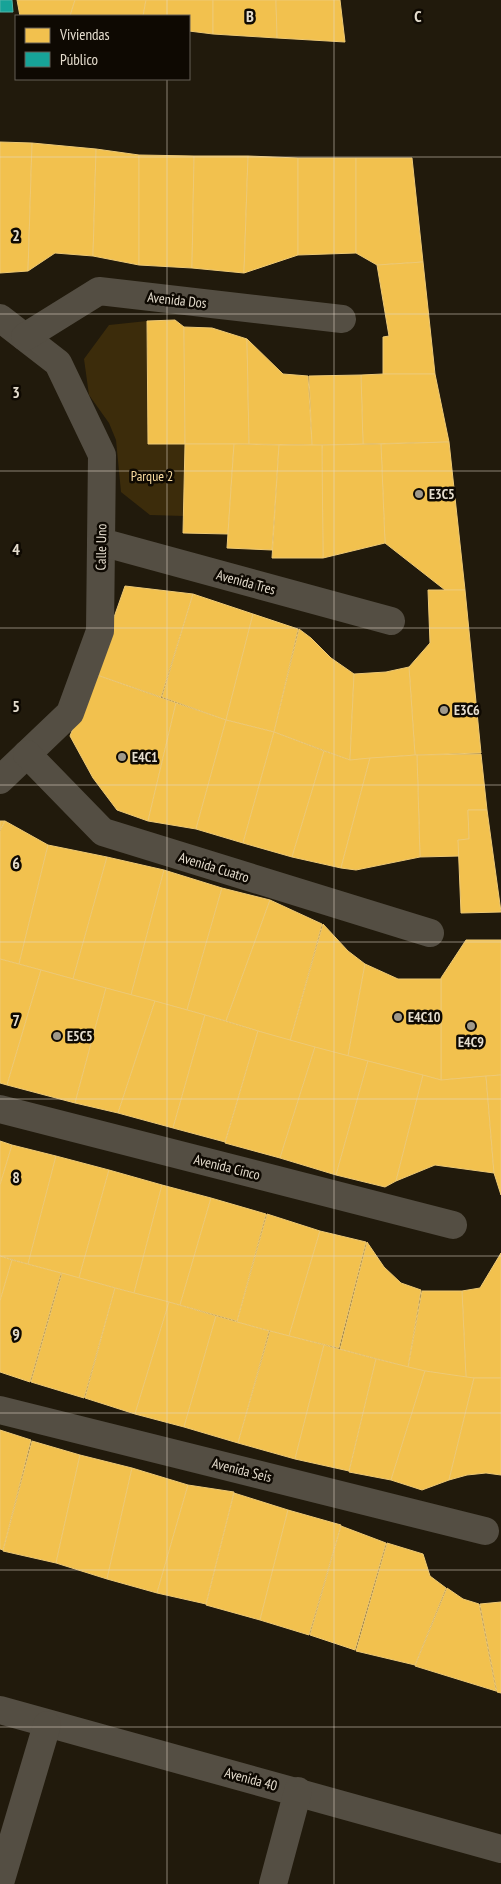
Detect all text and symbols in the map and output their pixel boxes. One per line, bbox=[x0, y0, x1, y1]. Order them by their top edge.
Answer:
text: B bbox=[246, 6, 254, 26]
text: C bbox=[414, 6, 422, 26]
legend bbox=[15, 15, 190, 80]
text: Viviendas bbox=[59, 25, 110, 44]
text: Público bbox=[60, 50, 98, 69]
text: 2 bbox=[12, 225, 20, 245]
street label: Avenida Dos bbox=[147, 288, 208, 312]
text: 3 bbox=[12, 382, 20, 402]
park label: Parque 2 bbox=[131, 467, 173, 485]
place label: E3C5 bbox=[429, 485, 455, 503]
marker: E3C5 bbox=[413, 488, 425, 500]
street label: Calle Uno bbox=[92, 524, 110, 570]
text: 4 bbox=[12, 539, 20, 559]
street label: Avenida Tres bbox=[215, 566, 278, 599]
text: 5 bbox=[12, 696, 20, 716]
place label: E3C6 bbox=[454, 701, 480, 719]
marker: E3C6 bbox=[438, 704, 450, 716]
place label: E4C1 bbox=[132, 748, 158, 766]
marker: E4C1 bbox=[116, 751, 128, 763]
street label: Avenida Cuatro bbox=[177, 848, 251, 886]
text: 6 bbox=[12, 853, 20, 873]
place label: E4C10 bbox=[408, 1008, 441, 1026]
text: 7 bbox=[12, 1010, 20, 1030]
marker: E4C10 bbox=[392, 1011, 404, 1023]
marker: E4C9 bbox=[465, 1020, 477, 1032]
place label: E5C5 bbox=[67, 1027, 93, 1045]
marker: E5C5 bbox=[51, 1030, 63, 1042]
place label: E4C9 bbox=[458, 1033, 484, 1051]
street label: Avenida Cinco bbox=[192, 1150, 262, 1184]
text: 8 bbox=[12, 1167, 20, 1187]
text: 9 bbox=[12, 1324, 20, 1344]
street label: Avenida Seis bbox=[210, 1454, 274, 1486]
street label: Avenida 40 bbox=[223, 1763, 279, 1795]

